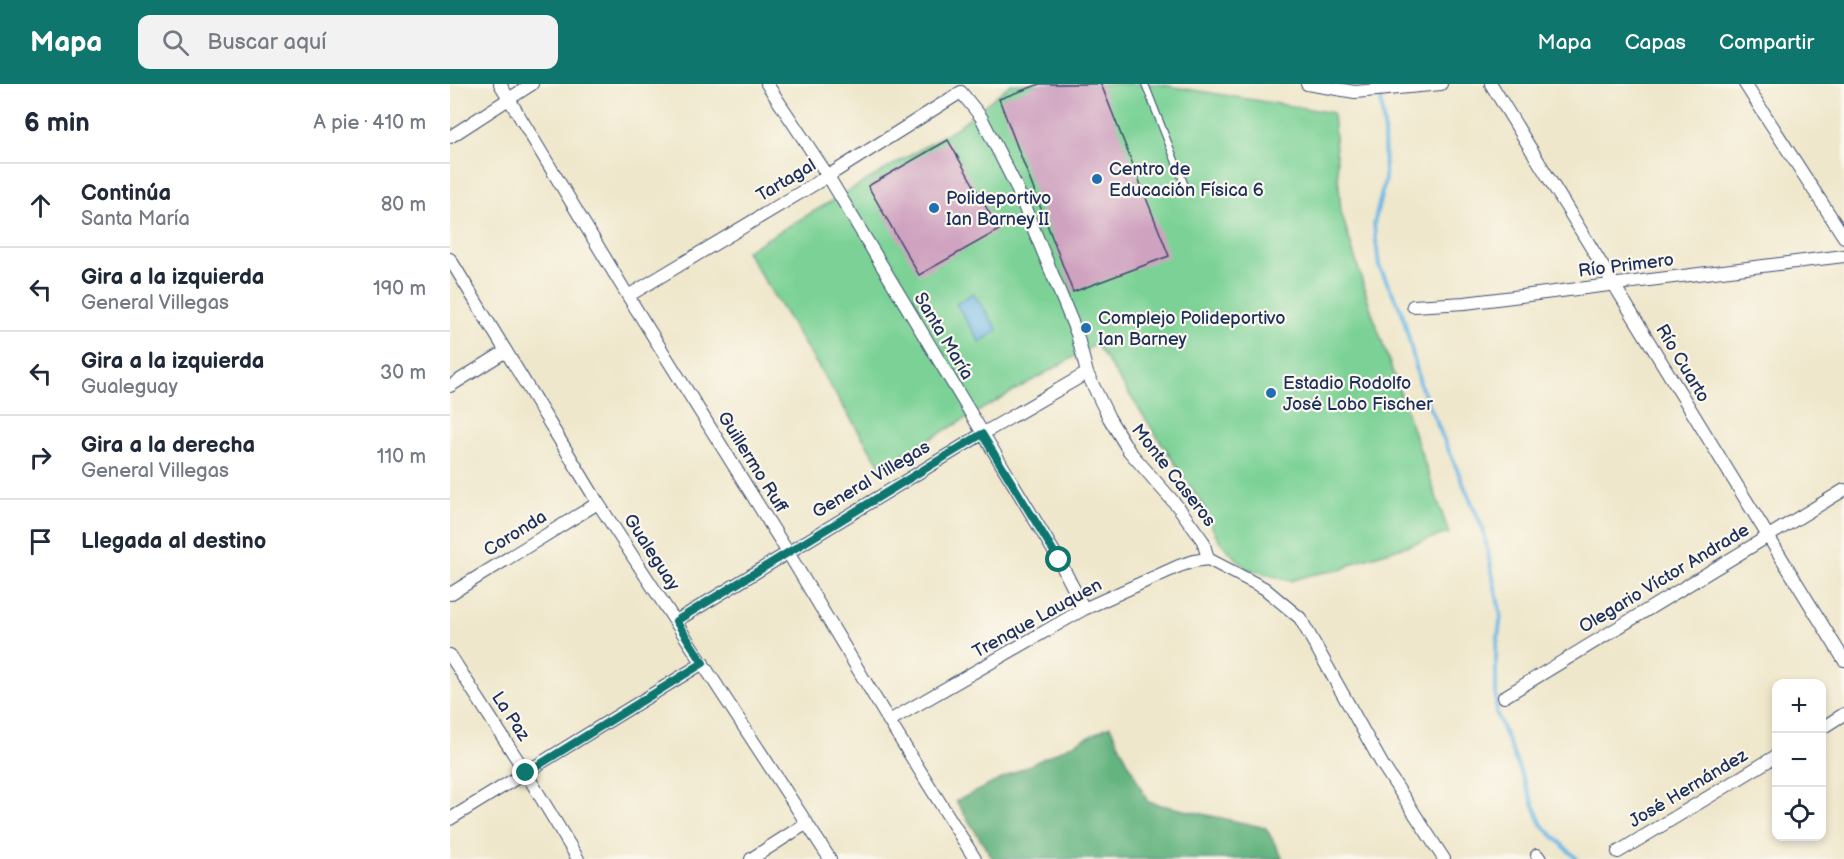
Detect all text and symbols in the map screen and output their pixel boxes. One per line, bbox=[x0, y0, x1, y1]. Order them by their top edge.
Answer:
search box bbox=[138, 15, 558, 69]
text: Mapa bbox=[30, 26, 102, 59]
icon: search bbox=[159, 26, 192, 59]
text: Buscar aquí bbox=[207, 29, 326, 56]
text: Mapa bbox=[1538, 30, 1592, 55]
text: Capas bbox=[1625, 30, 1686, 55]
text: Compartir bbox=[1719, 30, 1814, 55]
text: 6 min bbox=[24, 108, 90, 139]
text: A pie · 410 m bbox=[314, 111, 426, 135]
street label: Tartagal bbox=[753, 155, 820, 206]
place label: Centro de Educación Física 6 bbox=[1109, 159, 1264, 201]
marker: Centro de Educación Física 6 bbox=[1090, 172, 1104, 186]
text: Continúa bbox=[81, 180, 171, 207]
place label: Polideportivo Ian Barney II bbox=[946, 188, 1051, 230]
icon: ahead bbox=[24, 189, 57, 222]
text: 80 m bbox=[381, 193, 426, 217]
marker: Polideportivo Ian Barney II bbox=[927, 201, 941, 215]
text: Santa María bbox=[81, 207, 190, 231]
street label: Río Primero bbox=[1577, 249, 1675, 282]
text: Gira a la izquierda bbox=[81, 264, 265, 291]
icon: left bbox=[24, 273, 57, 306]
text: 190 m bbox=[373, 277, 426, 301]
street label: Santa María bbox=[909, 289, 978, 384]
text: General Villegas bbox=[81, 291, 229, 315]
place label: Complejo Polideportivo Ian Barney bbox=[1098, 308, 1285, 350]
marker: Complejo Polideportivo Ian Barney bbox=[1079, 321, 1093, 335]
street label: Río Cuarto bbox=[1651, 321, 1714, 406]
text: Gira a la izquierda bbox=[81, 348, 265, 375]
icon: left bbox=[24, 357, 57, 390]
text: 30 m bbox=[380, 361, 426, 385]
place label: Estadio Rodolfo José Lobo Fischer bbox=[1283, 373, 1433, 415]
text: Gualeguay bbox=[81, 375, 178, 399]
marker: Estadio Rodolfo José Lobo Fischer bbox=[1264, 386, 1278, 400]
street label: Guillermo Ruff bbox=[713, 408, 792, 517]
street label: Monte Caseros bbox=[1127, 420, 1220, 531]
text: Gira a la derecha bbox=[81, 432, 255, 459]
street label: General Villegas bbox=[809, 436, 934, 523]
icon: right bbox=[24, 441, 57, 474]
text: 110 m bbox=[377, 445, 426, 469]
text: General Villegas bbox=[81, 459, 229, 483]
street label: Coronda bbox=[480, 506, 551, 561]
street label: Gualeguay bbox=[619, 510, 685, 595]
street label: Olegario Víctor Andrade bbox=[1576, 519, 1753, 638]
icon: arrive bbox=[24, 525, 57, 558]
text: Llegada al destino bbox=[81, 528, 266, 555]
route start bbox=[1045, 546, 1071, 572]
street label: Trenque Lauquen bbox=[969, 574, 1105, 663]
map controls bbox=[1772, 679, 1826, 841]
button: + bbox=[1772, 679, 1826, 733]
street label: La Paz bbox=[487, 688, 534, 745]
button: − bbox=[1772, 733, 1826, 787]
street label: José Hernández bbox=[1625, 745, 1752, 832]
route end bbox=[512, 759, 538, 785]
button: locate bbox=[1772, 787, 1826, 841]

